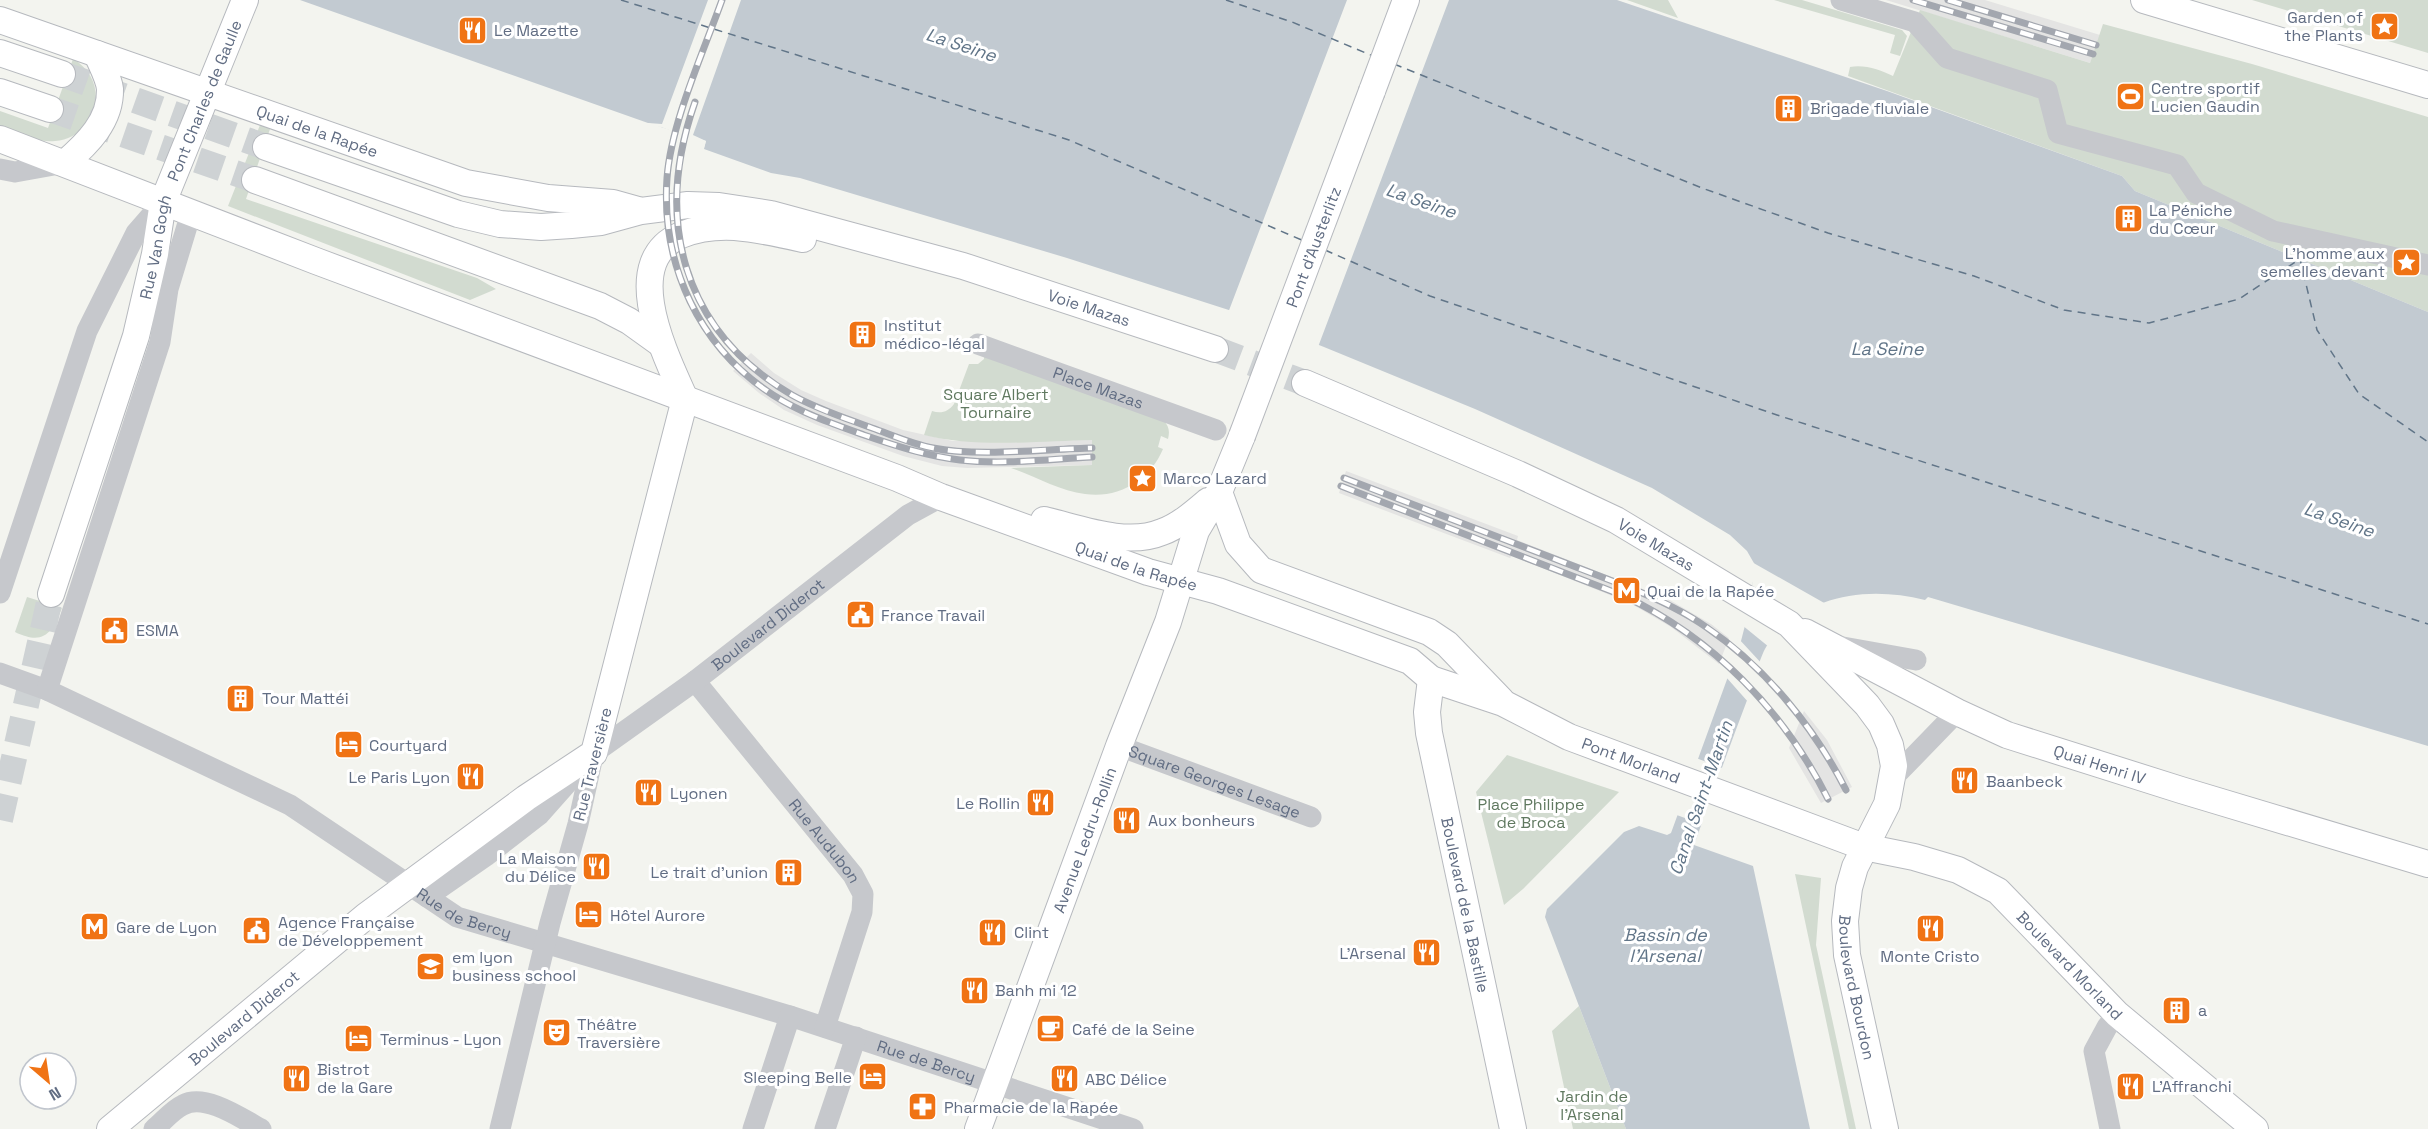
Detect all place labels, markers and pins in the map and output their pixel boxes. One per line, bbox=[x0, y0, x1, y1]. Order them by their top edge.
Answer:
place label: Garden of the Plants bbox=[2284, 7, 2363, 46]
place icon: Garden of the Plants bbox=[2368, 10, 2400, 42]
restaurant icon: Le Mazette bbox=[457, 14, 489, 46]
place label: Le Mazette bbox=[494, 20, 579, 41]
place label: Centre sportif Lucien Gaudin bbox=[2151, 78, 2260, 117]
sports icon: Centre sportif Lucien Gaudin bbox=[2114, 81, 2146, 113]
building icon: Brigade fluviale bbox=[1773, 92, 1805, 124]
place label: Brigade fluviale bbox=[1810, 98, 1929, 119]
place label: La Péniche du Cœur bbox=[2149, 200, 2232, 239]
building icon: La Péniche du Cœur bbox=[2112, 203, 2144, 235]
place label: L'homme aux semelles devant bbox=[2260, 243, 2385, 282]
place icon: L'homme aux semelles devant bbox=[2390, 246, 2422, 278]
place label: Institut médico-légal bbox=[884, 315, 985, 354]
building icon: Institut médico-légal bbox=[847, 318, 879, 350]
place icon: Marco Lazard bbox=[1126, 462, 1158, 494]
place label: Marco Lazard bbox=[1163, 468, 1267, 489]
metro station icon: Quai de la Rapée bbox=[1610, 575, 1642, 607]
place label: Quai de la Rapée bbox=[1647, 581, 1774, 602]
public building icon: France Travail bbox=[844, 599, 876, 631]
place label: France Travail bbox=[881, 605, 985, 626]
public building icon: ESMA bbox=[99, 614, 131, 646]
place label: ESMA bbox=[136, 620, 179, 641]
building icon: Tour Mattéi bbox=[225, 682, 257, 714]
place label: Tour Mattéi bbox=[262, 688, 349, 709]
hotel icon: Courtyard bbox=[332, 729, 364, 761]
place label: Courtyard bbox=[369, 735, 447, 756]
restaurant icon: Le Paris Lyon bbox=[455, 761, 487, 793]
restaurant icon: Baanbeck bbox=[1949, 765, 1981, 797]
place label: Le Paris Lyon bbox=[348, 767, 450, 788]
place label: Baanbeck bbox=[1986, 771, 2063, 792]
restaurant icon: Lyonen bbox=[633, 777, 665, 809]
place label: Lyonen bbox=[670, 783, 727, 804]
restaurant icon: Le Rollin bbox=[1025, 787, 1057, 819]
place label: Le Rollin bbox=[956, 793, 1020, 814]
restaurant icon: Aux bonheurs bbox=[1111, 804, 1143, 836]
place label: Aux bonheurs bbox=[1148, 810, 1255, 831]
place label: La Maison du Délice bbox=[499, 848, 576, 887]
restaurant icon: La Maison du Délice bbox=[581, 851, 613, 883]
building icon: Le trait d'union bbox=[773, 856, 805, 888]
place label: Le trait d'union bbox=[650, 862, 768, 883]
hotel icon: Hôtel Aurore bbox=[573, 899, 605, 931]
place label: Hôtel Aurore bbox=[610, 905, 705, 926]
metro station icon: Gare de Lyon bbox=[79, 911, 111, 943]
place label: Agence Française de Développement bbox=[278, 912, 423, 951]
restaurant icon: Monte Cristo bbox=[1914, 912, 1946, 944]
public building icon: Agence Française de Développement bbox=[241, 915, 273, 947]
restaurant icon: Clint bbox=[977, 916, 1009, 948]
place label: Gare de Lyon bbox=[116, 917, 217, 938]
place label: Clint bbox=[1014, 922, 1049, 943]
restaurant icon: L'Arsenal bbox=[1411, 937, 1443, 969]
place label: L'Arsenal bbox=[1340, 943, 1406, 964]
place label: Monte Cristo bbox=[1880, 946, 1980, 967]
place label: em lyon business school bbox=[452, 947, 576, 986]
school or university icon: em lyon business school bbox=[415, 950, 447, 982]
restaurant icon: Banh mi 12 bbox=[958, 974, 990, 1006]
place label: Banh mi 12 bbox=[995, 980, 1077, 1001]
building icon: a bbox=[2161, 994, 2193, 1026]
place label: a bbox=[2198, 1000, 2207, 1021]
cafe icon: Café de la Seine bbox=[1035, 1013, 1067, 1045]
place label: Théâtre Traversière bbox=[577, 1014, 660, 1053]
theatre icon: Théâtre Traversière bbox=[540, 1017, 572, 1049]
place label: Café de la Seine bbox=[1072, 1019, 1195, 1040]
hotel icon: Terminus - Lyon bbox=[343, 1023, 375, 1055]
place label: Terminus - Lyon bbox=[380, 1029, 502, 1050]
place label: Bistrot de la Gare bbox=[317, 1059, 393, 1098]
hotel icon: Sleeping Belle bbox=[857, 1061, 889, 1093]
restaurant icon: Bistrot de la Gare bbox=[280, 1062, 312, 1094]
restaurant icon: ABC Délice bbox=[1048, 1063, 1080, 1095]
place label: Sleeping Belle bbox=[744, 1067, 852, 1088]
place label: ABC Délice bbox=[1085, 1069, 1167, 1090]
restaurant icon: L'Affranchi bbox=[2115, 1070, 2147, 1102]
place label: L'Affranchi bbox=[2152, 1076, 2232, 1097]
pharmacy icon: Pharmacie de la Rapée bbox=[907, 1091, 939, 1123]
place label: Pharmacie de la Rapée bbox=[944, 1097, 1118, 1118]

